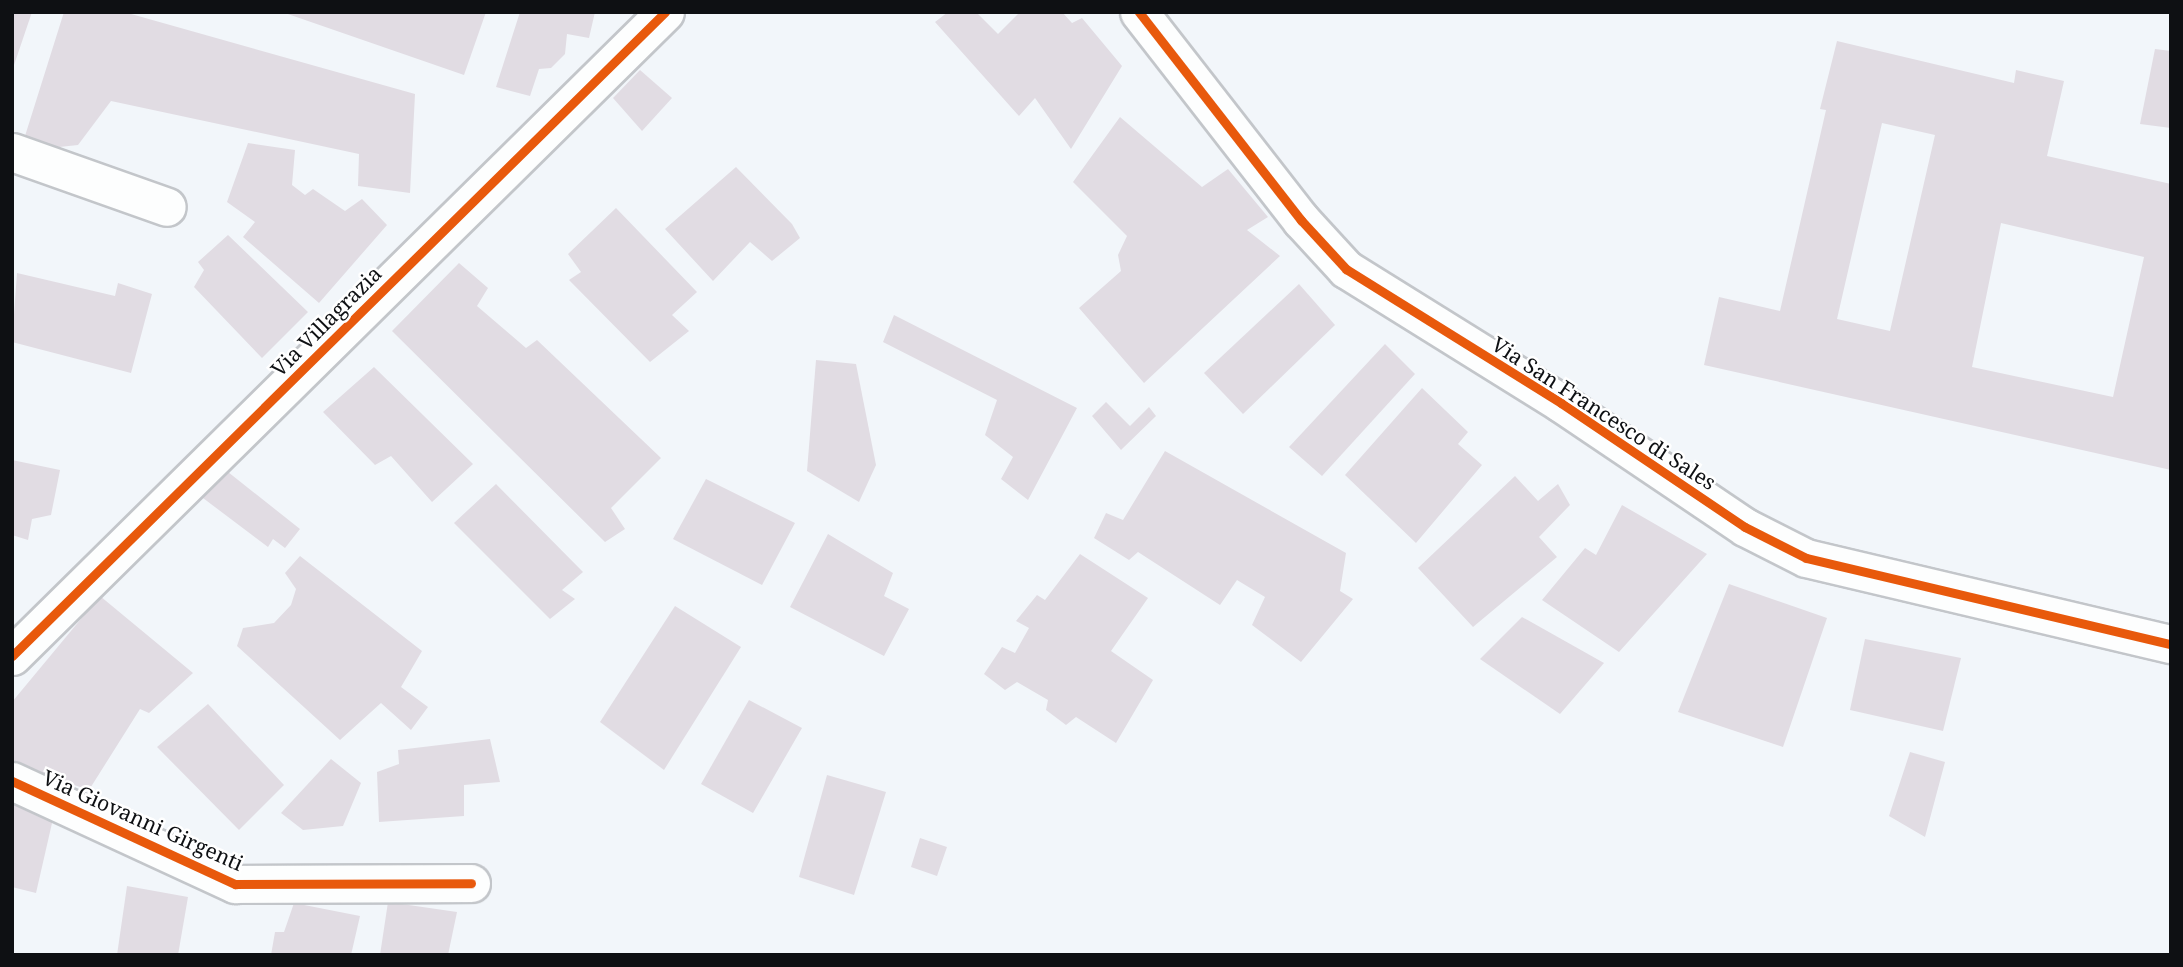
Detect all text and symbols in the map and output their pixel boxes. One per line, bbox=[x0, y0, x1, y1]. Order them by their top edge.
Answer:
street label: Via Villagrazia bbox=[266, 261, 386, 381]
street label: Via San Francesco di Sales bbox=[1487, 331, 1721, 495]
street label: Via Giovanni Girgenti bbox=[39, 764, 247, 876]

